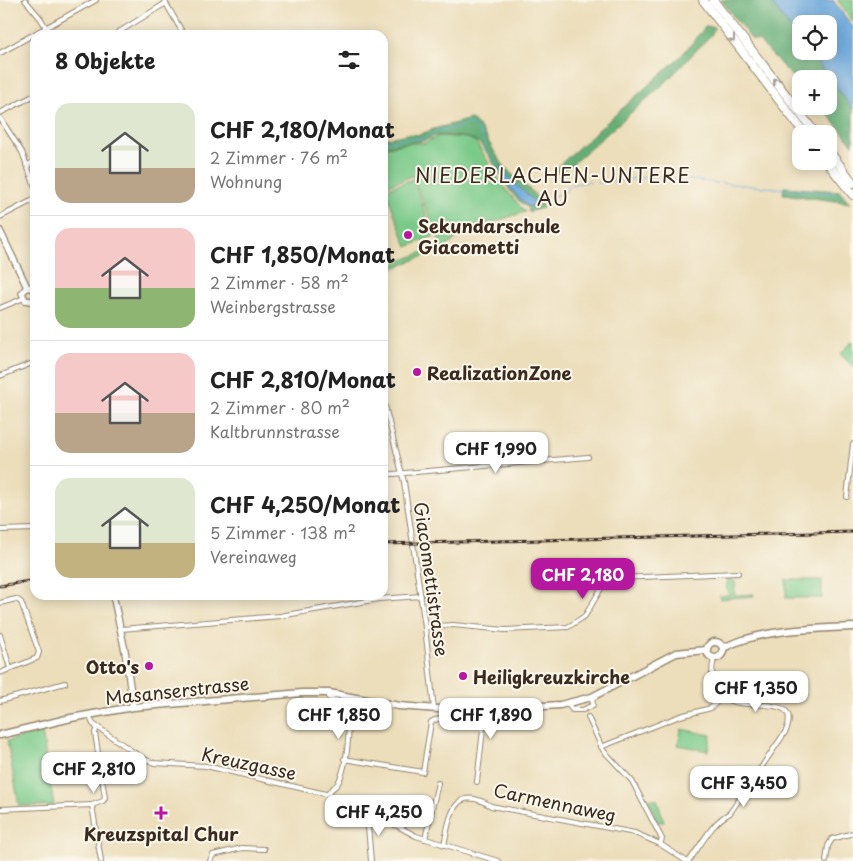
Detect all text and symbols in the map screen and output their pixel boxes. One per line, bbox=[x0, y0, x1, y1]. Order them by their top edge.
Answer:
map controls bbox=[792, 15, 837, 170]
button: locate bbox=[792, 15, 837, 60]
one-way arrow bbox=[726, 33, 735, 43]
text: 8 Objekte bbox=[55, 44, 155, 76]
icon: filters bbox=[335, 46, 363, 74]
button: + bbox=[792, 70, 837, 115]
one-way arrow bbox=[774, 78, 782, 87]
text: CHF 2,180/Monat bbox=[210, 113, 395, 145]
icon: home bbox=[95, 123, 155, 183]
button: − bbox=[792, 125, 837, 170]
text: 2 Zimmer · 76 m² bbox=[210, 145, 348, 169]
district label: NIEDERLACHEN-UNTERE AU bbox=[415, 160, 691, 213]
text: Wohnung bbox=[210, 169, 282, 193]
place label: Sekundarschule Giacometti bbox=[418, 212, 560, 260]
marker: Sekundarschule Giacometti bbox=[402, 229, 414, 241]
text: CHF 1,850/Monat bbox=[210, 238, 395, 270]
icon: home bbox=[95, 248, 155, 308]
text: 2 Zimmer · 58 m² bbox=[210, 270, 349, 294]
text: Weinbergstrasse bbox=[210, 294, 336, 318]
place label: RealizationZone bbox=[427, 359, 572, 386]
text: CHF 2,810/Monat bbox=[210, 363, 396, 395]
marker: RealizationZone bbox=[411, 366, 423, 378]
icon: home bbox=[95, 373, 155, 433]
text: 2 Zimmer · 80 m² bbox=[210, 395, 350, 419]
text: Kaltbrunnstrasse bbox=[210, 419, 340, 443]
pin: CHF 1,990 bbox=[439, 432, 553, 474]
text: CHF 1,990 bbox=[455, 436, 537, 460]
text: CHF 4,250/Monat bbox=[210, 488, 400, 520]
icon: home bbox=[95, 498, 155, 558]
street label: Giacomettistrasse bbox=[408, 500, 456, 658]
text: 5 Zimmer · 138 m² bbox=[210, 520, 356, 544]
text: Vereinaweg bbox=[210, 544, 297, 568]
pin: CHF 2,180 bbox=[526, 558, 640, 600]
text: CHF 2,180 bbox=[542, 562, 624, 586]
place label: Otto's bbox=[86, 653, 139, 680]
marker: Otto's bbox=[143, 660, 155, 672]
place label: Heiligkreuzkirche bbox=[473, 663, 630, 690]
street label: Masanserstrasse bbox=[104, 669, 250, 711]
marker: Heiligkreuzkirche bbox=[457, 670, 469, 682]
pin: CHF 1,350 bbox=[699, 670, 813, 713]
text: CHF 1,350 bbox=[714, 675, 798, 699]
pin: CHF 1,850 bbox=[282, 698, 396, 740]
pin: CHF 1,890 bbox=[434, 698, 548, 740]
text: CHF 1,850 bbox=[298, 702, 380, 726]
text: CHF 1,890 bbox=[450, 702, 532, 726]
street label: Kreuzgasse bbox=[199, 740, 299, 786]
pin: CHF 2,810 bbox=[37, 752, 151, 794]
text: CHF 2,810 bbox=[52, 756, 136, 780]
pin: CHF 3,450 bbox=[687, 766, 801, 808]
text: CHF 3,450 bbox=[701, 770, 787, 794]
street label: Carmennaweg bbox=[491, 776, 619, 828]
pin: CHF 4,250 bbox=[322, 794, 436, 837]
text: CHF 4,250 bbox=[336, 799, 422, 823]
marker: Kreuzspital Chur bbox=[154, 806, 168, 820]
place label: Kreuzspital Chur bbox=[83, 820, 239, 847]

